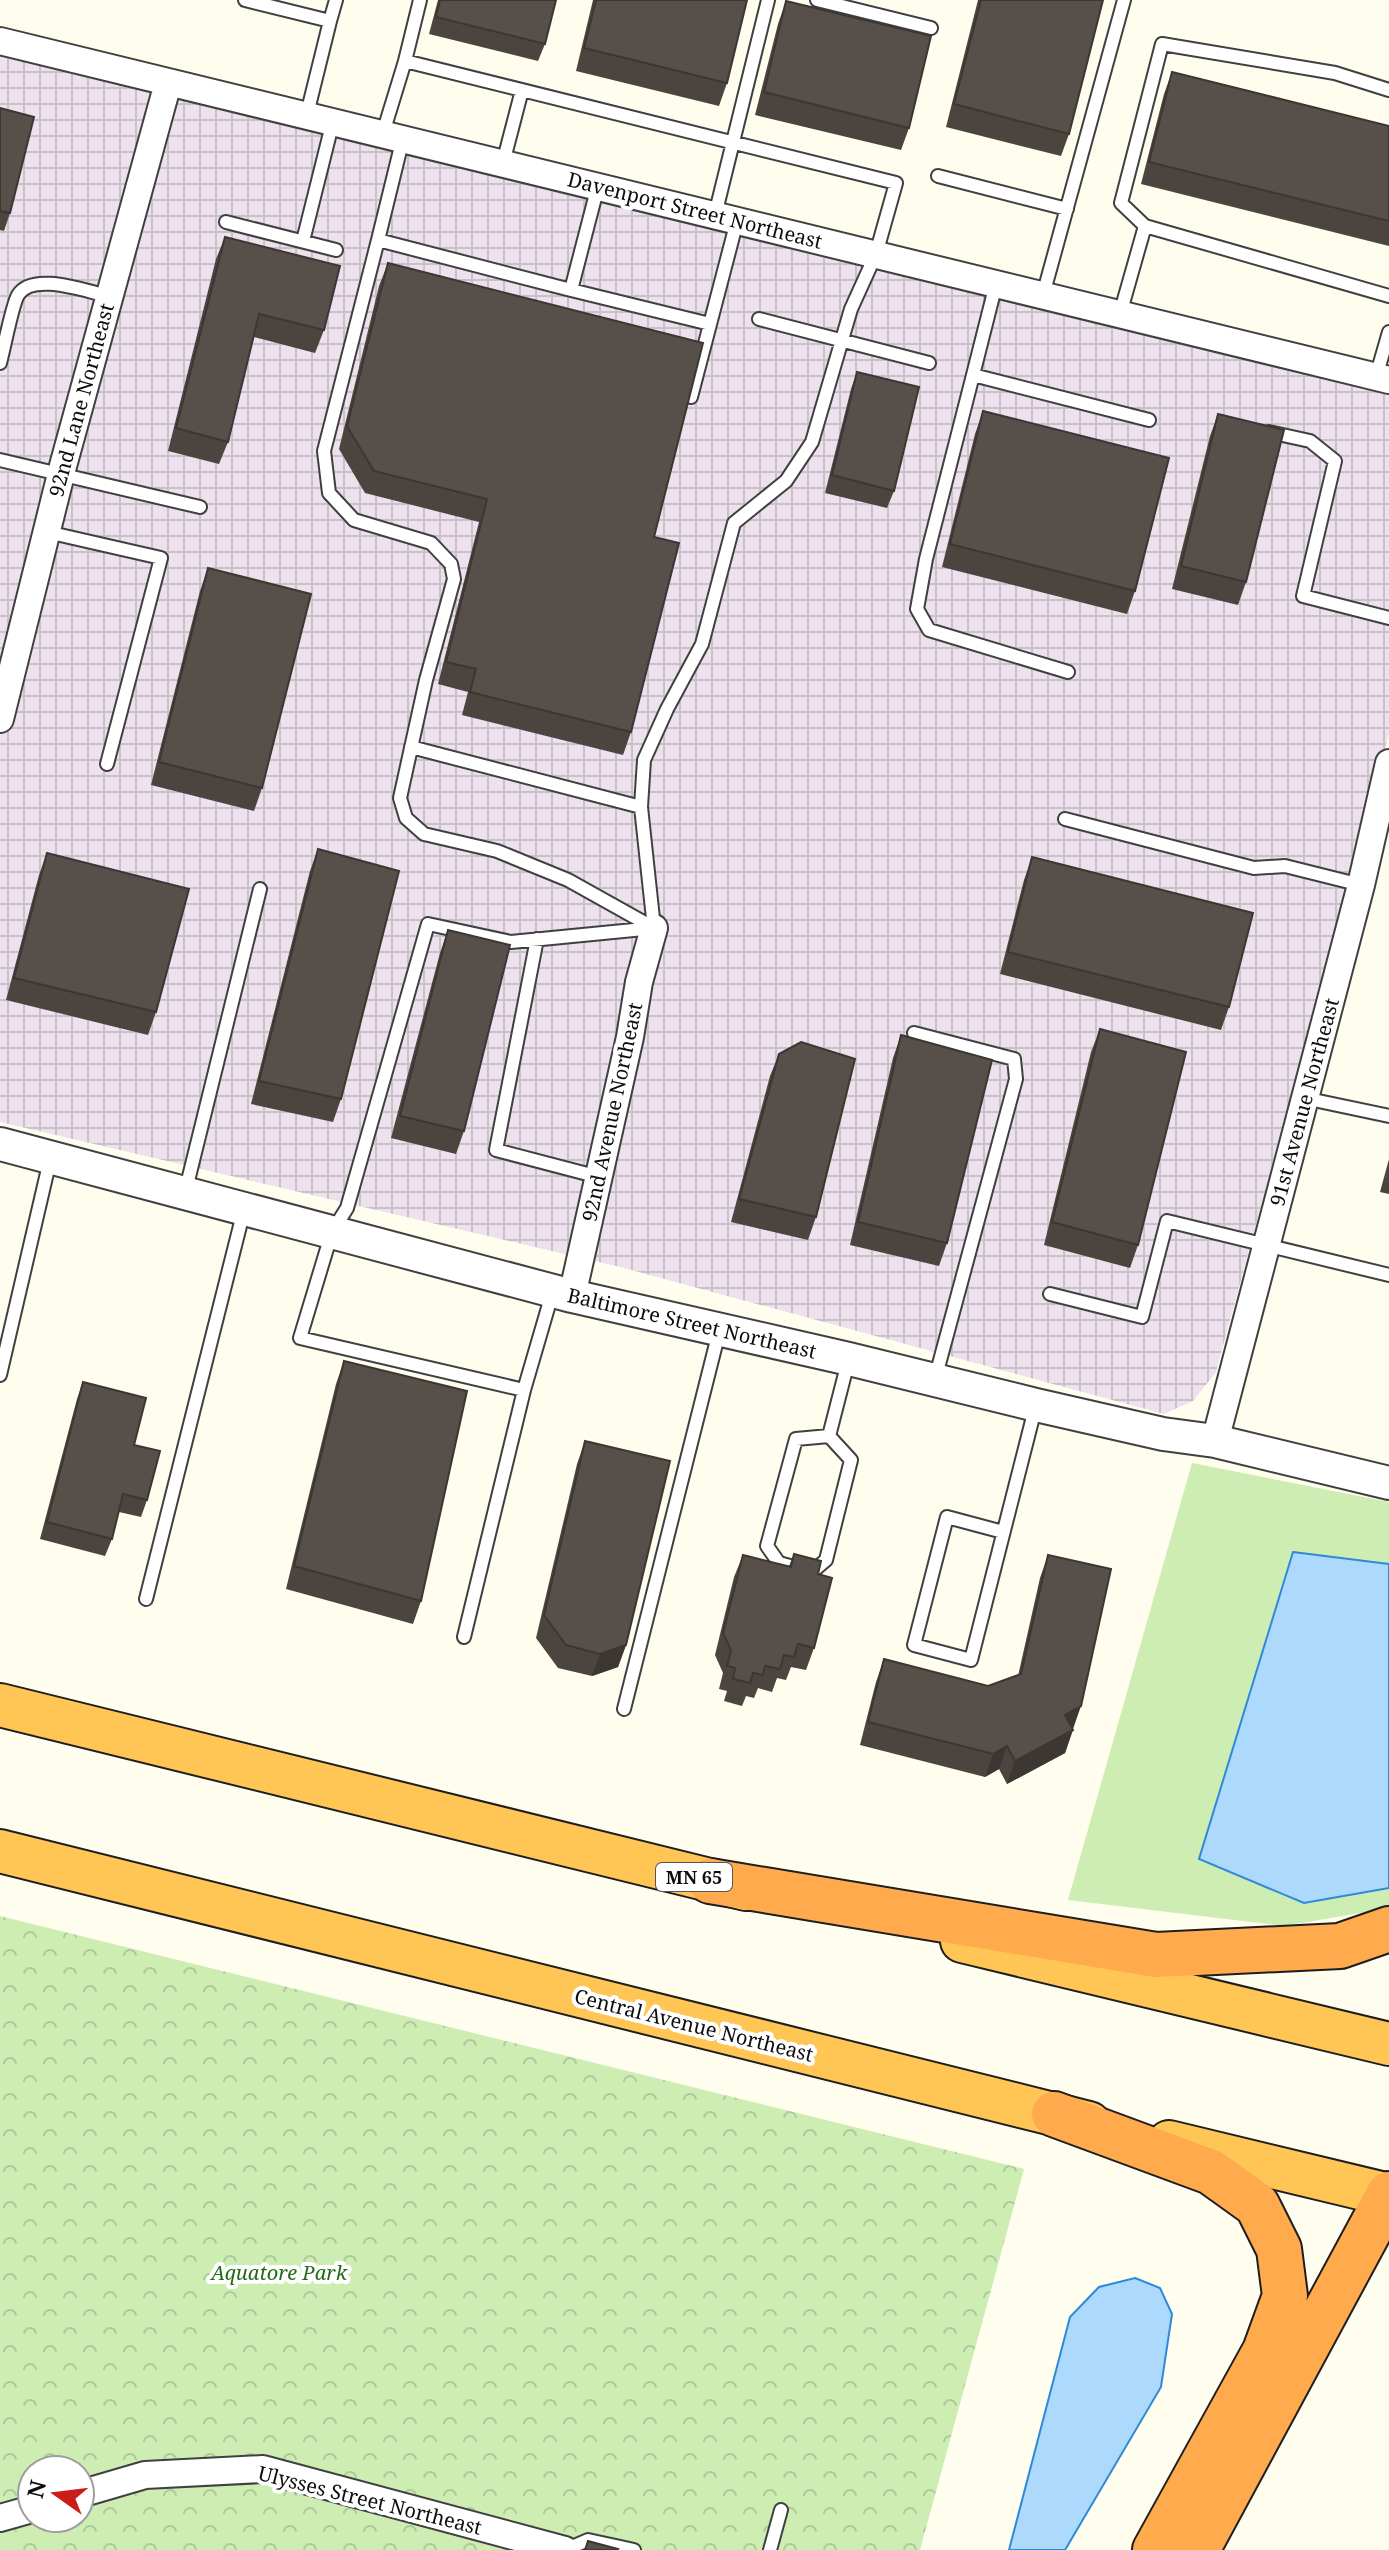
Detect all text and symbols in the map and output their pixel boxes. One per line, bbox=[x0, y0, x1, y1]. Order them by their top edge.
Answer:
street label: Davenport Street Northeast bbox=[565, 165, 825, 255]
street label: 92nd Lane Northeast bbox=[42, 300, 120, 500]
street label: 91st Avenue Northeast bbox=[1263, 995, 1345, 1209]
street label: 92nd Avenue Northeast bbox=[576, 1000, 648, 1224]
street label: Baltimore Street Northeast bbox=[565, 1281, 819, 1365]
road number: MN 65 bbox=[656, 1863, 732, 1891]
street label: Central Avenue Northeast bbox=[572, 1982, 816, 2068]
park label: Aquatore Park bbox=[209, 2259, 348, 2286]
north arrow bbox=[16, 2454, 96, 2534]
street label: Ulysses Street Northeast bbox=[255, 2459, 485, 2541]
text: N bbox=[19, 2477, 52, 2501]

